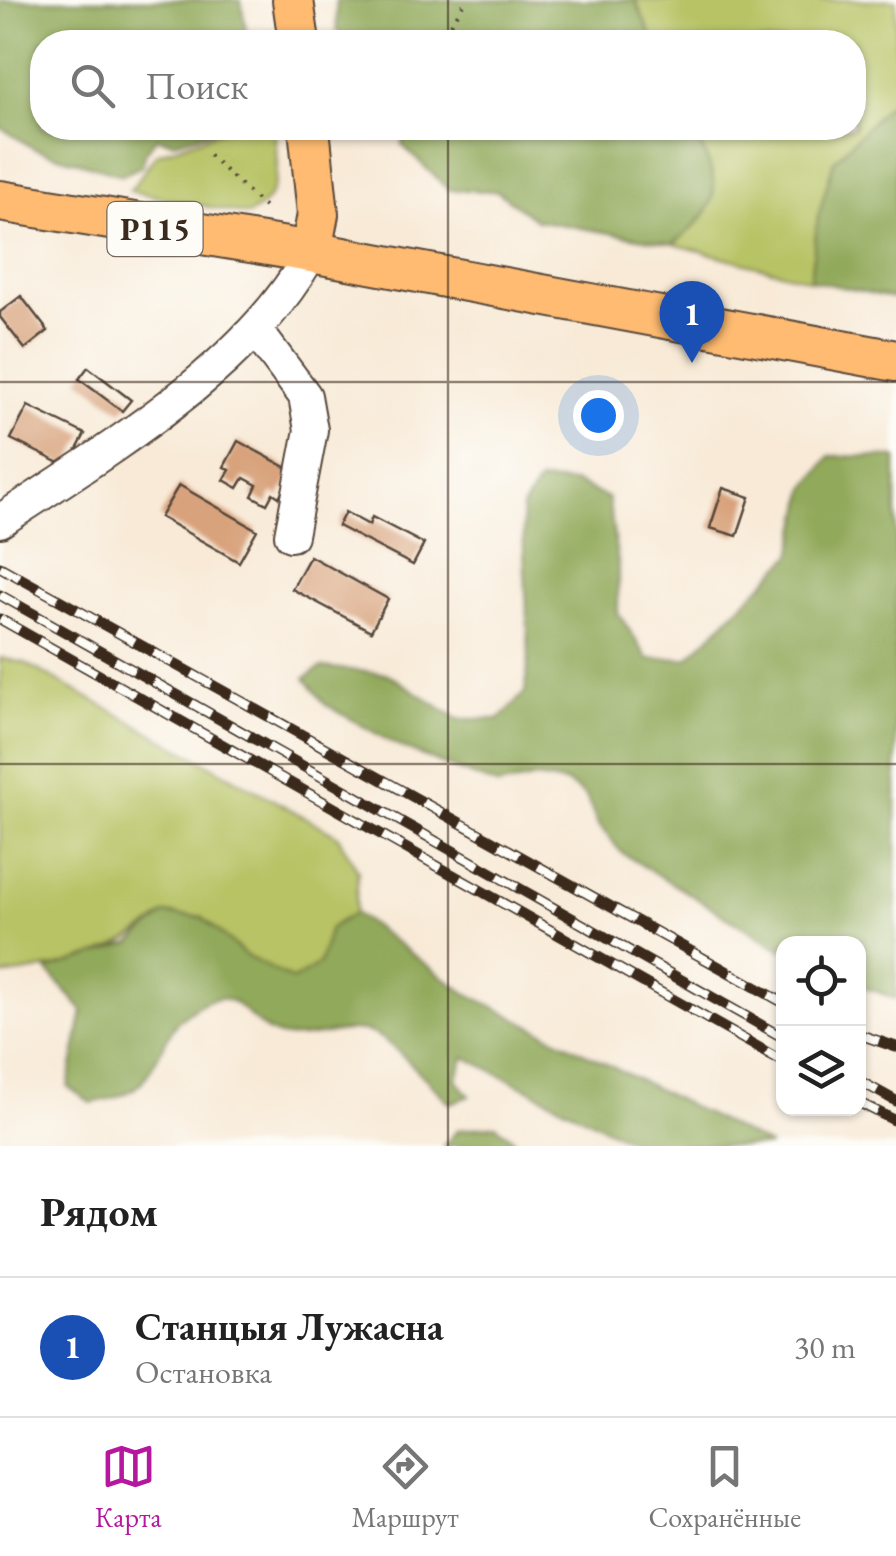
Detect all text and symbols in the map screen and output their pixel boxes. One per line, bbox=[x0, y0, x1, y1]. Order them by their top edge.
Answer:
search box bbox=[30, 30, 866, 140]
icon: search bbox=[65, 58, 120, 113]
text: Поиск bbox=[145, 61, 248, 110]
road number: Р115 bbox=[108, 202, 202, 256]
pin: 1 bbox=[660, 280, 724, 363]
your location bbox=[573, 390, 624, 441]
map controls bbox=[776, 936, 866, 1116]
button: locate bbox=[776, 936, 866, 1026]
button: layers bbox=[776, 1026, 866, 1116]
text: Рядом bbox=[40, 1184, 158, 1239]
text: Станцыя Лужасна bbox=[135, 1302, 444, 1351]
text: 1 bbox=[64, 1326, 81, 1368]
text: 30 m bbox=[794, 1326, 856, 1368]
text: Остановка bbox=[135, 1351, 272, 1393]
tab: Карта bbox=[95, 1439, 162, 1535]
tab: Маршрут bbox=[351, 1439, 459, 1535]
tab: Сохранённые bbox=[648, 1439, 801, 1535]

